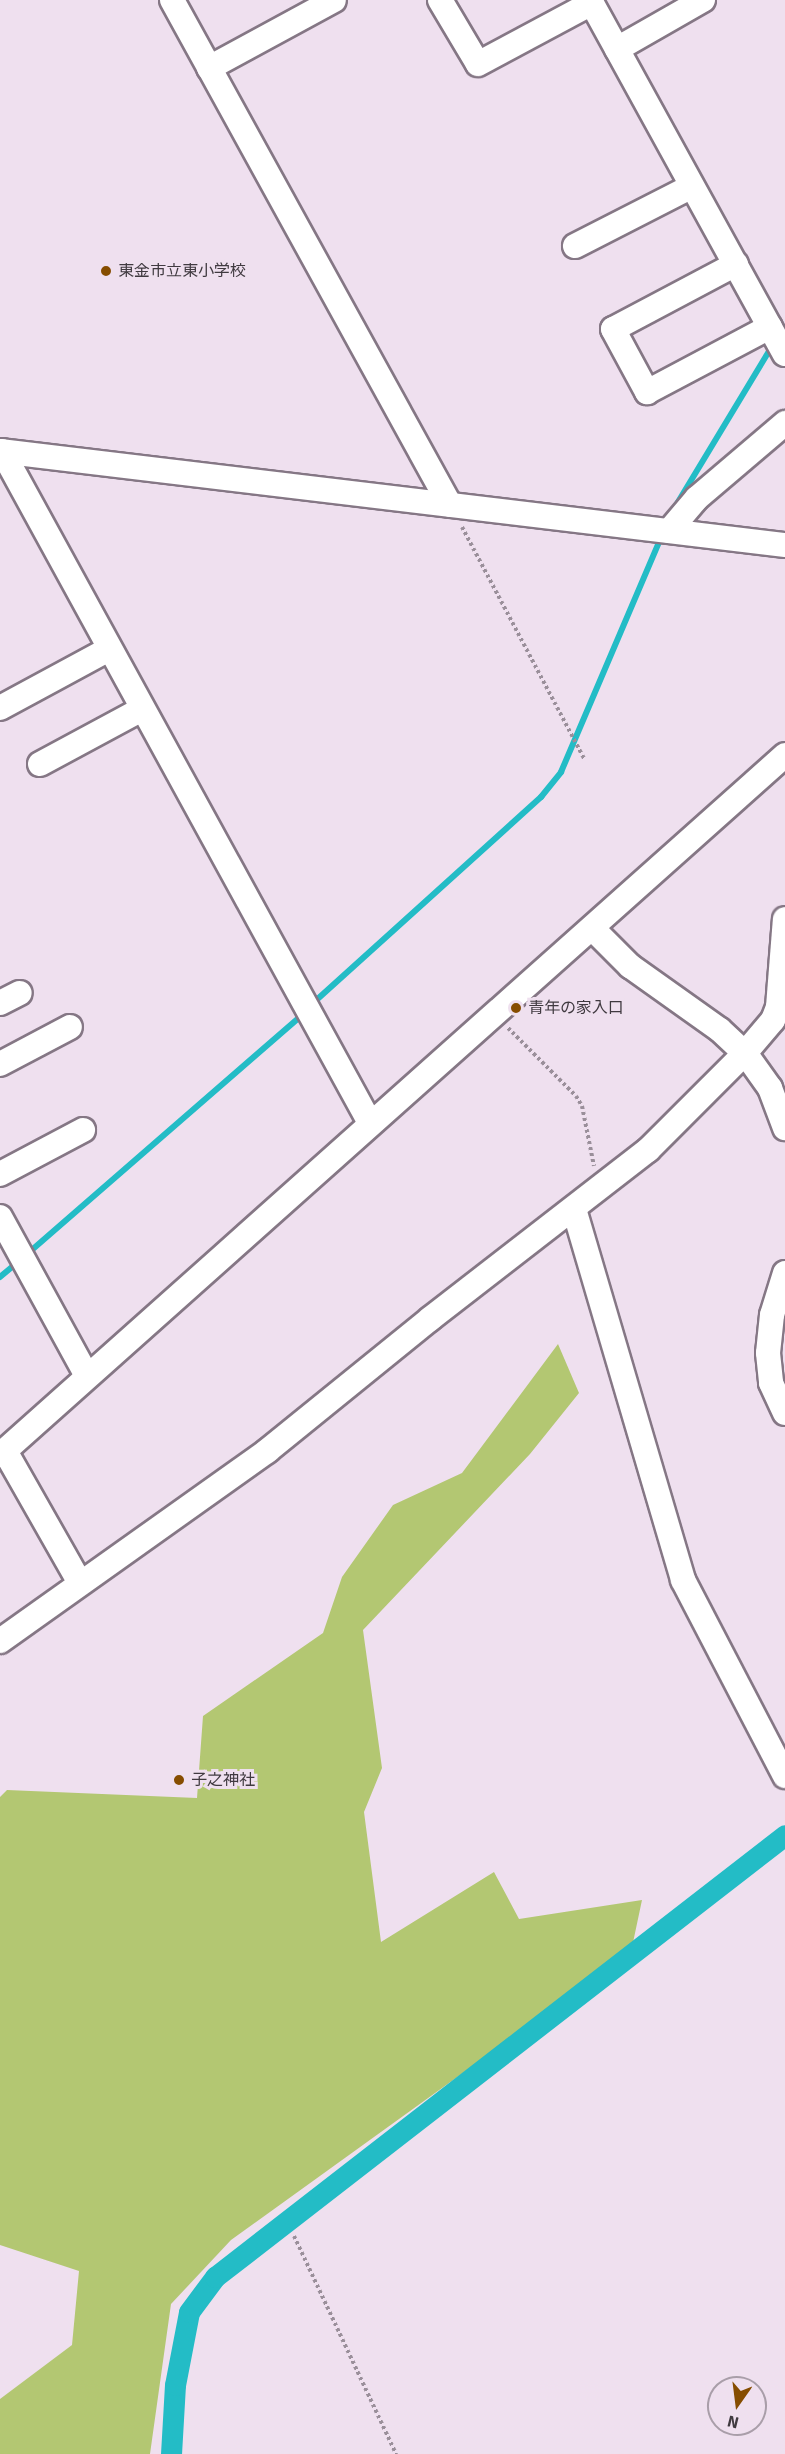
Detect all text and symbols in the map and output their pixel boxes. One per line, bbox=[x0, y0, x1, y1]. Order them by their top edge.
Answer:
place label: 東金市立東小学校 bbox=[118, 261, 246, 281]
marker: 東金市立東小学校 bbox=[99, 264, 113, 278]
place label: 青年の家入口 bbox=[528, 998, 624, 1018]
marker: 青年の家入口 bbox=[509, 1001, 523, 1015]
place label: 子之神社 bbox=[191, 1770, 255, 1790]
marker: 子之神社 bbox=[172, 1773, 186, 1787]
north arrow bbox=[707, 2376, 767, 2436]
text: N bbox=[725, 2410, 741, 2433]

